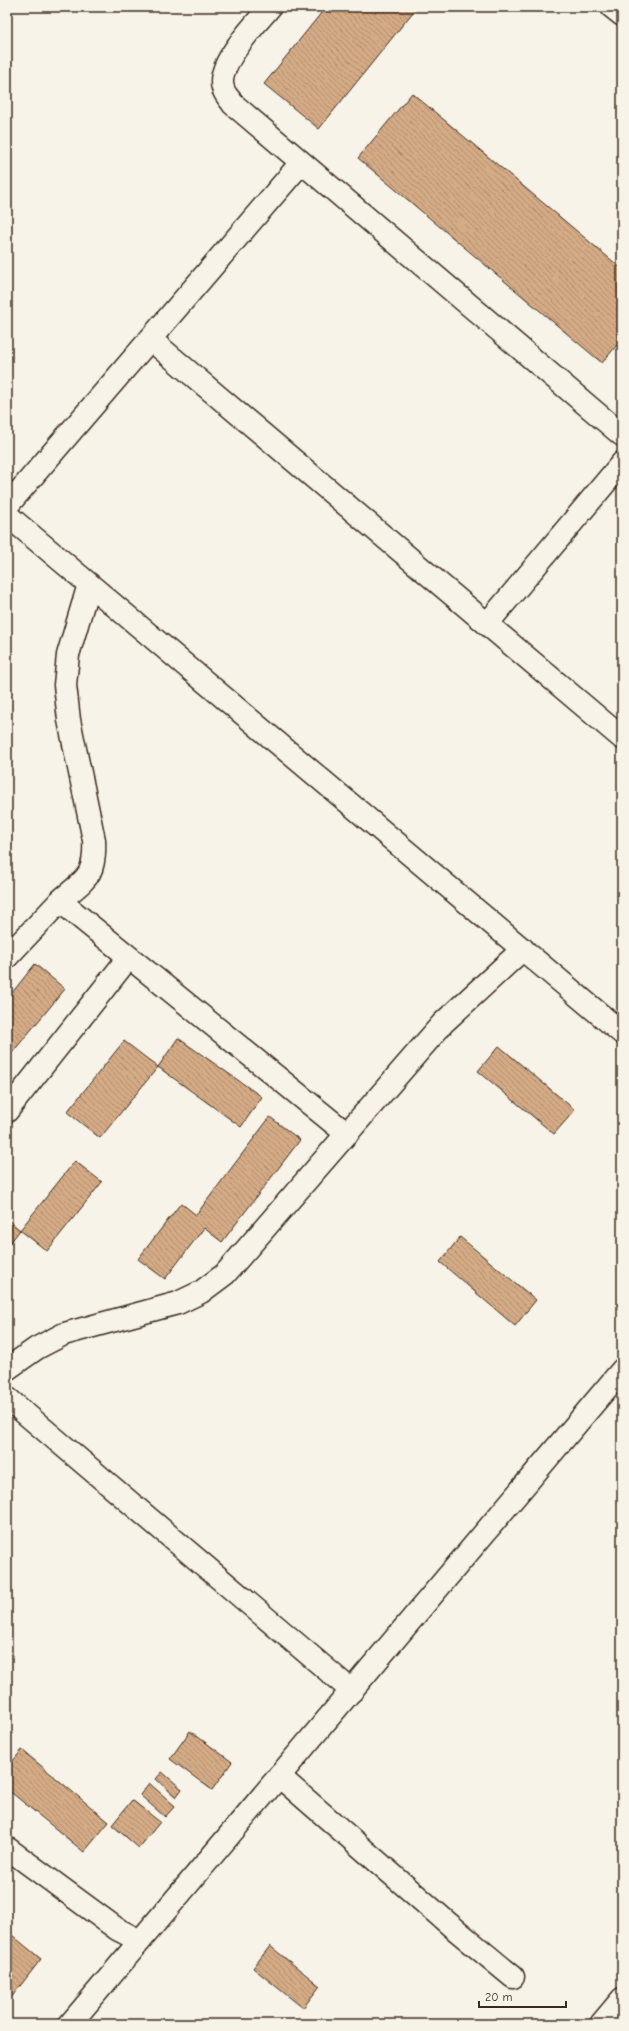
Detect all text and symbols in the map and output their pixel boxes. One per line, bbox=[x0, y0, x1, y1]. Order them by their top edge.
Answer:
scale bar bbox=[479, 1983, 566, 2009]
text: 20 m bbox=[485, 1990, 513, 2004]

